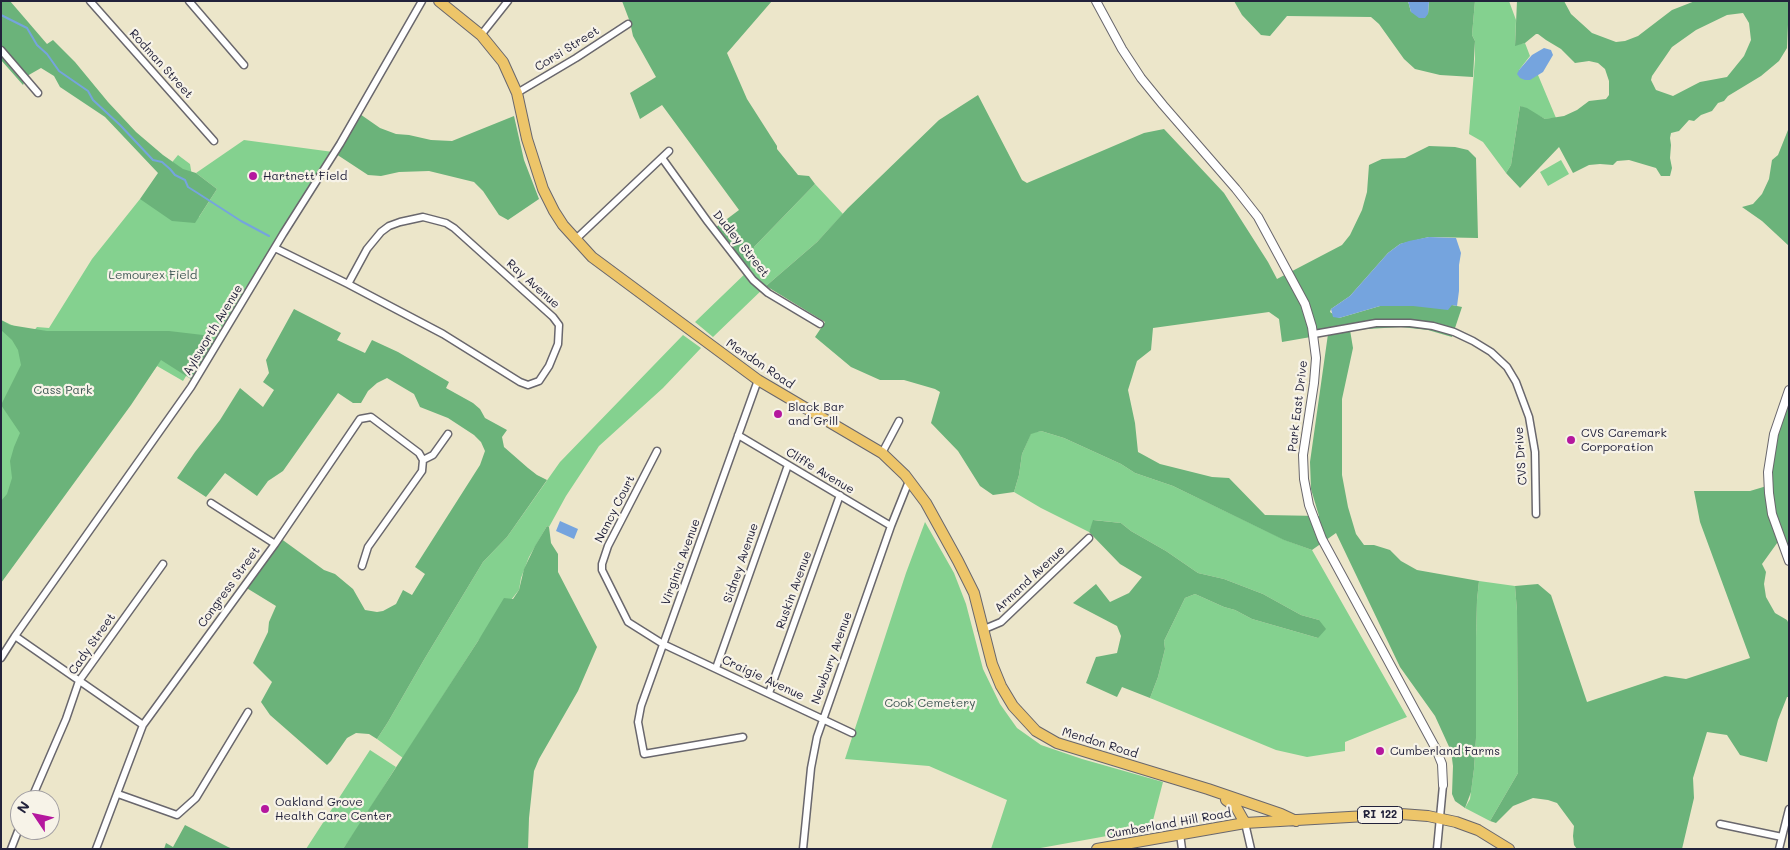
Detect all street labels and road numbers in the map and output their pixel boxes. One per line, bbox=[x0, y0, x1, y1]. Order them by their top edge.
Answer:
street label: Corsi Street bbox=[532, 23, 602, 75]
street label: Rodman Street bbox=[126, 26, 196, 102]
street label: Dudley Street bbox=[710, 208, 772, 280]
street label: Ray Avenue bbox=[503, 256, 563, 312]
street label: Aylsworth Avenue bbox=[180, 282, 246, 378]
street label: Mendon Road bbox=[723, 336, 797, 392]
street label: Park East Drive bbox=[1285, 359, 1311, 453]
street label: CVS Drive bbox=[1512, 426, 1530, 486]
street label: Cliffe Avenue bbox=[783, 445, 857, 497]
street label: Nancy Court bbox=[592, 473, 638, 545]
street label: Virginia Avenue bbox=[659, 517, 703, 607]
street label: Sidney Avenue bbox=[721, 521, 761, 605]
street label: Armand Avenue bbox=[992, 543, 1068, 615]
street label: Congress Street bbox=[195, 544, 263, 630]
street label: Ruskin Avenue bbox=[773, 549, 815, 631]
street label: Cady Street bbox=[65, 610, 119, 678]
street label: Newbury Avenue bbox=[809, 610, 855, 706]
street label: Craigie Avenue bbox=[720, 653, 806, 703]
street label: Mendon Road bbox=[1060, 725, 1140, 761]
street label: Cumberland Hill Road bbox=[1106, 806, 1232, 842]
road number: RI 122 bbox=[1358, 806, 1402, 824]

